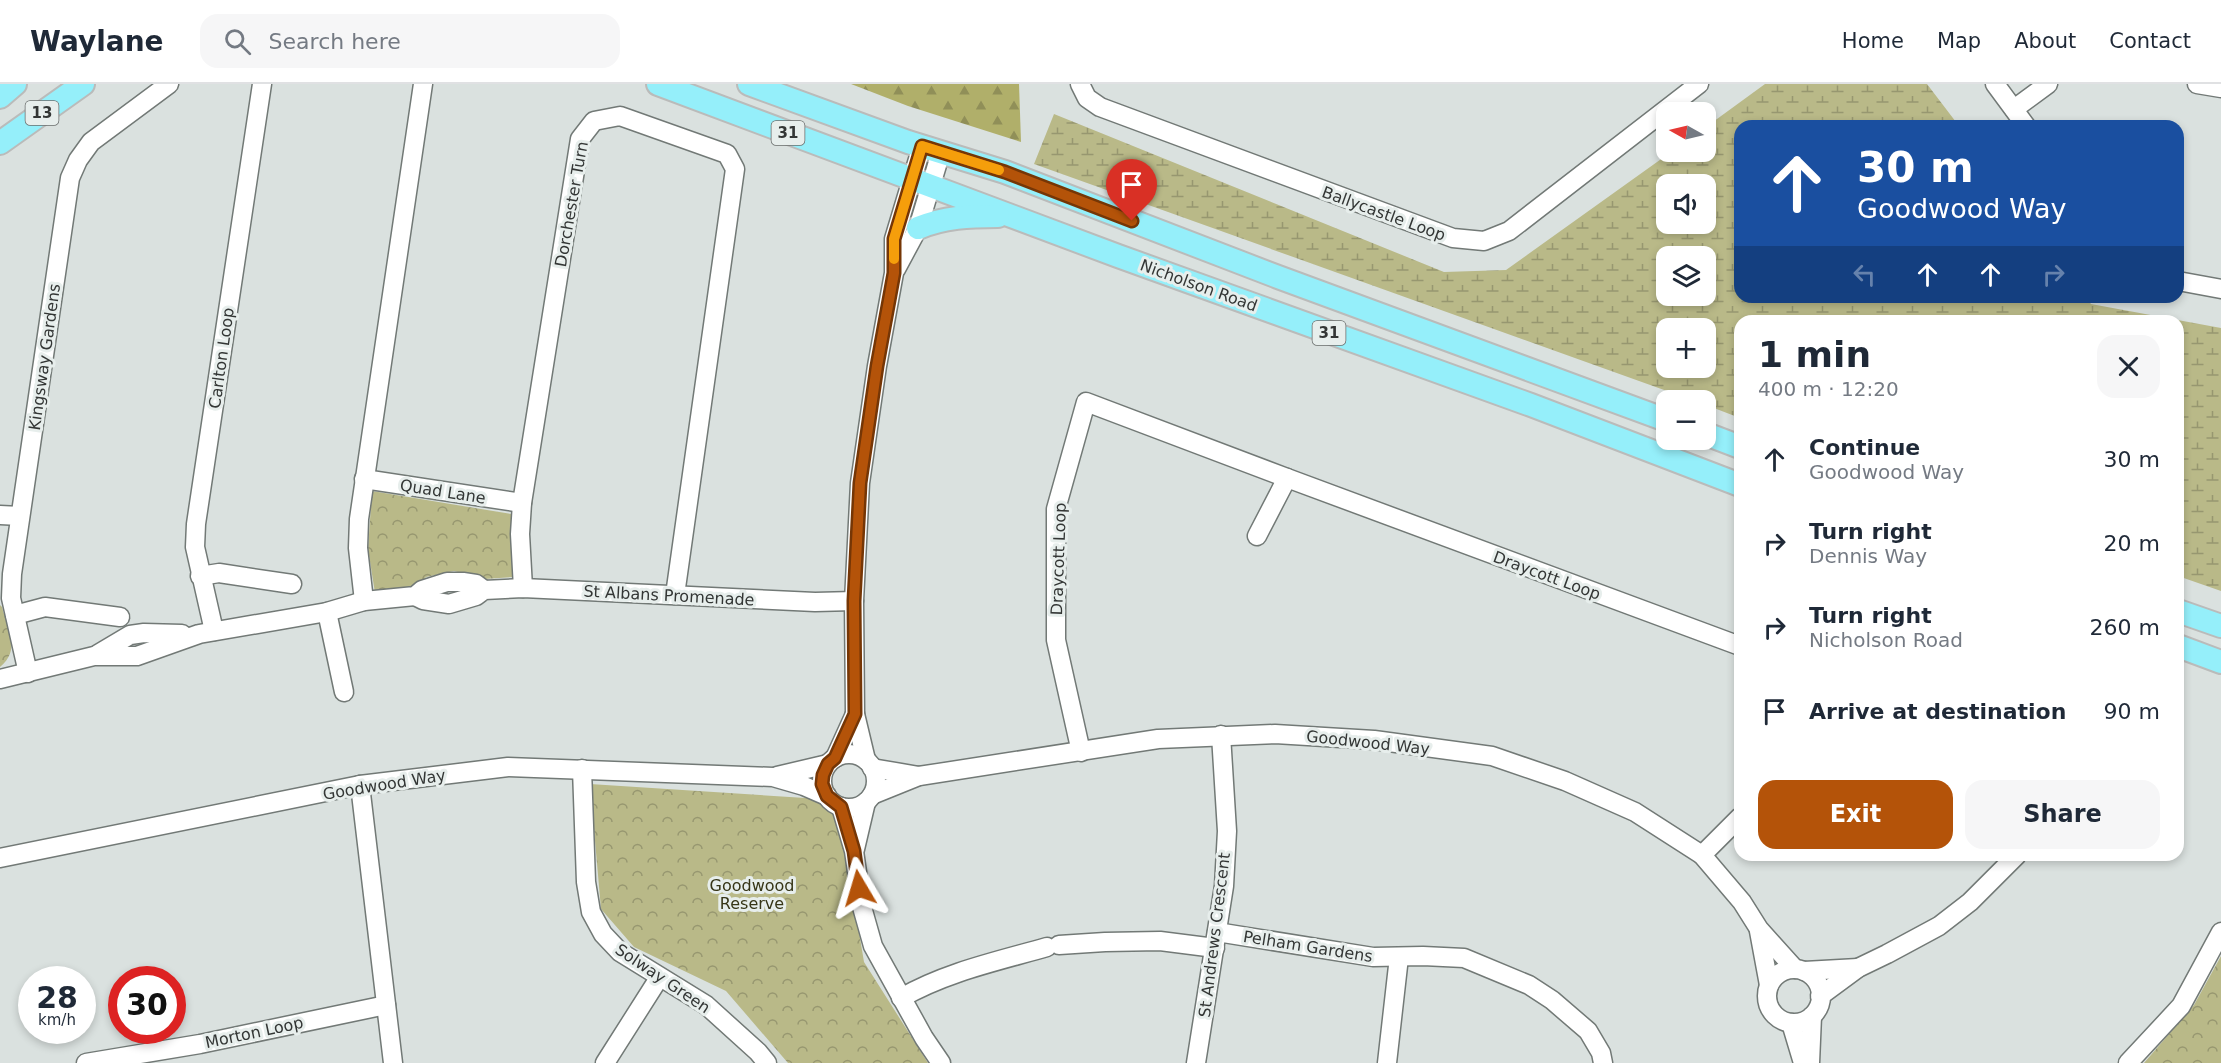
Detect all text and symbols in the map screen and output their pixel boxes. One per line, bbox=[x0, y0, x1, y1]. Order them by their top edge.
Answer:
search box bbox=[200, 14, 620, 68]
text: Waylane bbox=[30, 25, 164, 58]
icon: search bbox=[221, 25, 254, 58]
text: Search here bbox=[269, 29, 401, 54]
text: Home bbox=[1842, 29, 1904, 53]
text: Map bbox=[1937, 29, 1981, 53]
text: About bbox=[2014, 29, 2076, 53]
text: Contact bbox=[2109, 29, 2191, 53]
road number: 13 bbox=[26, 101, 58, 125]
north arrow bbox=[1656, 102, 1716, 162]
map controls bbox=[1656, 102, 1716, 450]
road number: 31 bbox=[772, 121, 804, 145]
street label: Dorchester Turn bbox=[551, 140, 592, 268]
text: 30 m bbox=[1857, 143, 1974, 192]
icon: ahead bbox=[1758, 144, 1836, 222]
pin bbox=[1106, 159, 1157, 221]
icon: arrive bbox=[1115, 168, 1148, 201]
button: sound bbox=[1656, 174, 1716, 234]
street label: Ballycastle Loop bbox=[1319, 182, 1448, 245]
text: Goodwood Way bbox=[1857, 193, 2066, 224]
button: layers bbox=[1656, 246, 1716, 306]
street label: Nicholson Road bbox=[1138, 255, 1260, 315]
icon: left bbox=[1848, 258, 1881, 291]
icon: ahead bbox=[1911, 258, 1944, 291]
icon: ahead bbox=[1974, 258, 2007, 291]
icon: right bbox=[2037, 258, 2070, 291]
street label: Kingsway Gardens bbox=[25, 282, 64, 432]
street label: Carlton Loop bbox=[205, 306, 238, 410]
button: + bbox=[1656, 318, 1716, 378]
road number: 31 bbox=[1312, 321, 1346, 345]
text: 1 min bbox=[1758, 334, 1871, 375]
button: close bbox=[2097, 335, 2160, 398]
text: 400 m · 12:20 bbox=[1758, 377, 1899, 401]
button: − bbox=[1656, 390, 1716, 450]
text: Continue bbox=[1809, 435, 1920, 460]
icon: ahead bbox=[1758, 443, 1791, 476]
text: 30 m bbox=[2104, 447, 2160, 472]
text: Goodwood Way bbox=[1809, 460, 1964, 484]
street label: Quad Lane bbox=[399, 475, 487, 508]
street label: Draycott Loop bbox=[1047, 502, 1070, 616]
text: Turn right bbox=[1809, 519, 1932, 544]
icon: right bbox=[1758, 527, 1791, 560]
text: 20 m bbox=[2104, 531, 2160, 556]
text: Dennis Way bbox=[1809, 544, 1927, 568]
street label: Draycott Loop bbox=[1491, 547, 1603, 604]
street label: St Albans Promenade bbox=[583, 582, 755, 609]
text: Turn right bbox=[1809, 603, 1932, 628]
icon: right bbox=[1758, 611, 1791, 644]
text: 260 m bbox=[2090, 615, 2160, 640]
text: Nicholson Road bbox=[1809, 628, 1963, 652]
icon: arrive bbox=[1758, 695, 1791, 728]
text: Arrive at destination bbox=[1809, 699, 2066, 724]
text: 90 m bbox=[2104, 699, 2160, 724]
street label: Goodwood Way bbox=[1305, 727, 1431, 758]
street label: Goodwood Way bbox=[321, 765, 447, 804]
button: Exit bbox=[1758, 780, 1953, 849]
button: Share bbox=[1965, 780, 2160, 849]
street label: St Andrews Crescent bbox=[1195, 852, 1234, 1019]
position arrow bbox=[827, 856, 891, 920]
park label: Goodwood Reserve bbox=[710, 876, 794, 913]
street label: Pelham Gardens bbox=[1242, 927, 1374, 966]
street label: Solway Green bbox=[612, 940, 714, 1017]
speed limit sign: 30 bbox=[108, 966, 186, 1044]
text: 28 bbox=[36, 980, 78, 1015]
text: km/h bbox=[38, 1011, 76, 1029]
street label: Morton Loop bbox=[203, 1013, 305, 1052]

